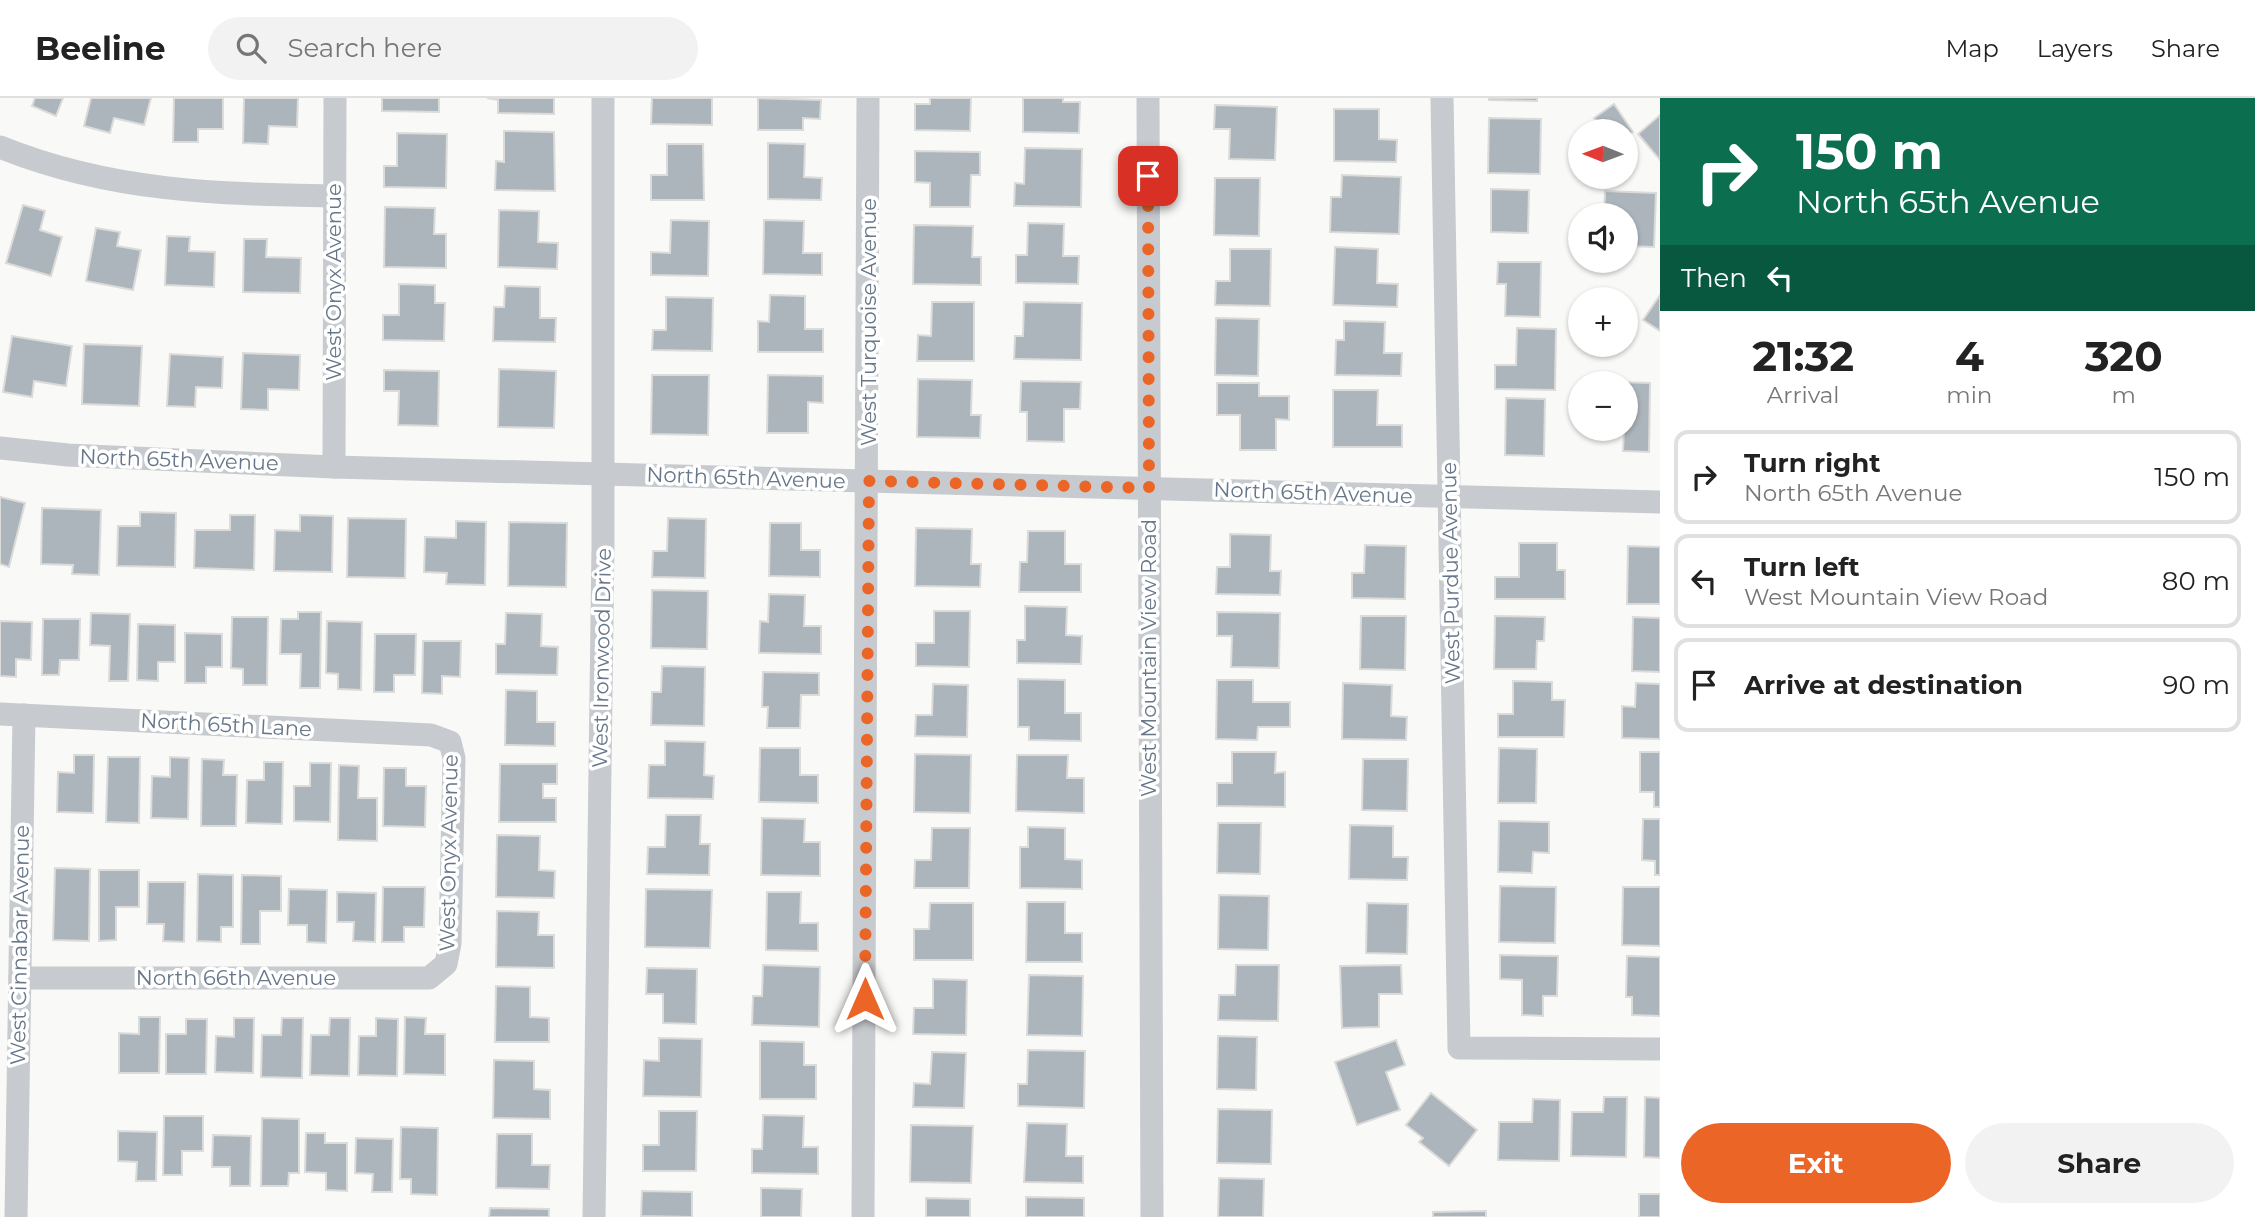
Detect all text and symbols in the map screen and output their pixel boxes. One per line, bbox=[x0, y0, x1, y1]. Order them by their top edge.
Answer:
search box bbox=[208, 17, 698, 80]
text: Beeline bbox=[35, 28, 166, 68]
icon: search bbox=[232, 29, 270, 67]
text: Search here bbox=[288, 32, 442, 64]
text: Map bbox=[1945, 34, 1999, 63]
text: Layers bbox=[2037, 34, 2113, 63]
text: Share bbox=[2151, 34, 2220, 63]
north arrow bbox=[1568, 119, 1638, 189]
map controls bbox=[1568, 119, 1638, 441]
text: 150 m bbox=[1796, 122, 1943, 181]
icon: right bbox=[1681, 126, 1772, 217]
pin bbox=[1118, 146, 1178, 206]
icon: arrive bbox=[1129, 157, 1167, 195]
text: North 65th Avenue bbox=[1796, 182, 2100, 221]
street label: West Onyx Avenue bbox=[321, 183, 346, 381]
street label: West Turquoise Avenue bbox=[856, 198, 881, 446]
button: sound bbox=[1568, 203, 1638, 273]
icon: left bbox=[1761, 259, 1799, 297]
text: Then bbox=[1681, 262, 1747, 294]
button: + bbox=[1568, 287, 1638, 357]
text: 21:32 bbox=[1752, 330, 1854, 382]
text: 4 bbox=[1955, 330, 1984, 382]
text: 320 bbox=[2085, 330, 2163, 382]
button: − bbox=[1568, 371, 1638, 441]
text: Arrival bbox=[1767, 381, 1839, 409]
text: min bbox=[1946, 381, 1992, 409]
text: m bbox=[2111, 381, 2136, 409]
street label: North 65th Avenue bbox=[79, 444, 279, 475]
text: Turn right bbox=[1744, 447, 1880, 479]
icon: right bbox=[1685, 458, 1723, 496]
text: 150 m bbox=[2154, 461, 2230, 493]
street label: North 65th Avenue bbox=[646, 462, 846, 493]
street label: West Purdue Avenue bbox=[1436, 462, 1465, 684]
street label: North 65th Avenue bbox=[1213, 477, 1413, 508]
text: North 65th Avenue bbox=[1744, 479, 1962, 507]
street label: West Mountain View Road bbox=[1136, 519, 1161, 797]
street label: West Ironwood Drive bbox=[587, 548, 616, 768]
text: Turn left bbox=[1744, 551, 1860, 583]
icon: left bbox=[1685, 562, 1723, 600]
text: 80 m bbox=[2162, 565, 2230, 597]
text: West Mountain View Road bbox=[1744, 583, 2048, 611]
icon: arrive bbox=[1685, 666, 1723, 704]
text: Arrive at destination bbox=[1744, 669, 2023, 701]
text: 90 m bbox=[2163, 669, 2230, 701]
street label: North 65th Lane bbox=[140, 708, 312, 741]
street label: West Onyx Avenue bbox=[434, 754, 463, 952]
street label: West Cinnabar Avenue bbox=[5, 825, 34, 1065]
position arrow bbox=[828, 962, 902, 1036]
street label: North 66th Avenue bbox=[136, 965, 336, 990]
button: Exit bbox=[1681, 1123, 1951, 1203]
button: Share bbox=[1965, 1123, 2234, 1203]

